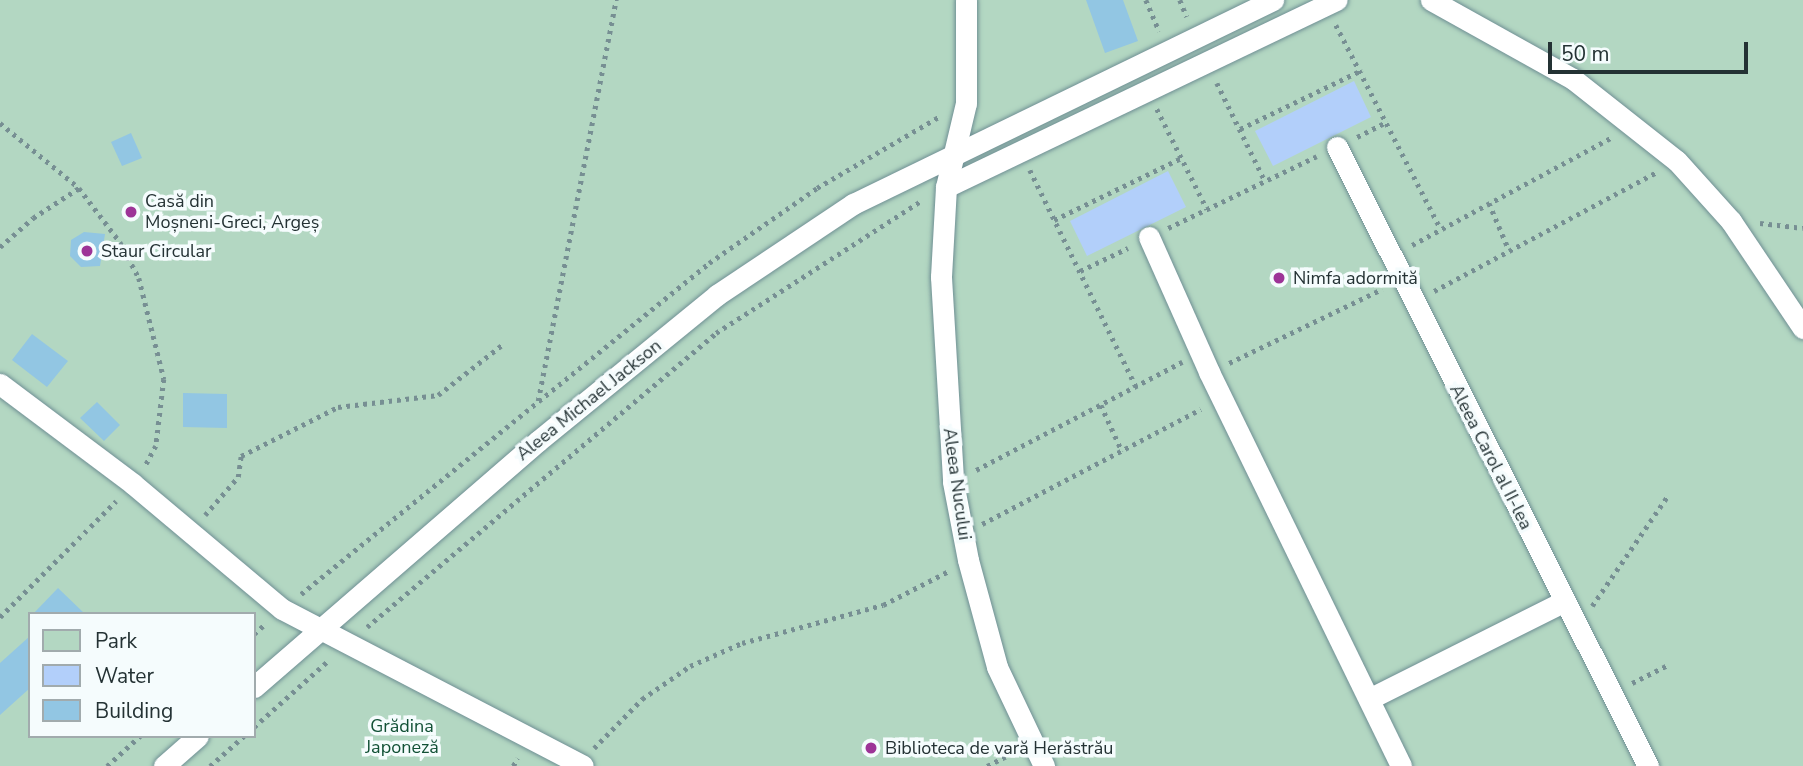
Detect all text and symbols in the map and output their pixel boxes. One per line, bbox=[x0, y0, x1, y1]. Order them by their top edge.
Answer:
scale bar bbox=[1551, 28, 1750, 72]
text: 50 m bbox=[1561, 40, 1610, 68]
place label: Casă din Moșneni-Greci, Argeș bbox=[145, 191, 319, 234]
marker: Casă din Moșneni-Greci, Argeș bbox=[123, 204, 139, 220]
place label: Staur Circular bbox=[101, 240, 211, 262]
marker: Staur Circular bbox=[79, 243, 95, 259]
place label: Nimfa adormită bbox=[1293, 267, 1418, 289]
marker: Nimfa adormită bbox=[1271, 270, 1287, 286]
street label: Aleea Michael Jackson bbox=[512, 335, 666, 465]
street label: Aleea Carol al II-lea bbox=[1445, 381, 1537, 533]
street label: Aleea Nucului bbox=[938, 426, 976, 542]
legend bbox=[28, 612, 256, 738]
text: Park bbox=[95, 627, 137, 655]
text: Water bbox=[95, 662, 154, 690]
text: Building bbox=[95, 697, 173, 725]
park label: Grădina Japoneză bbox=[365, 716, 439, 758]
place label: Biblioteca de vară Herăstrău bbox=[885, 737, 1113, 759]
marker: Biblioteca de vară Herăstrău bbox=[863, 740, 879, 756]

